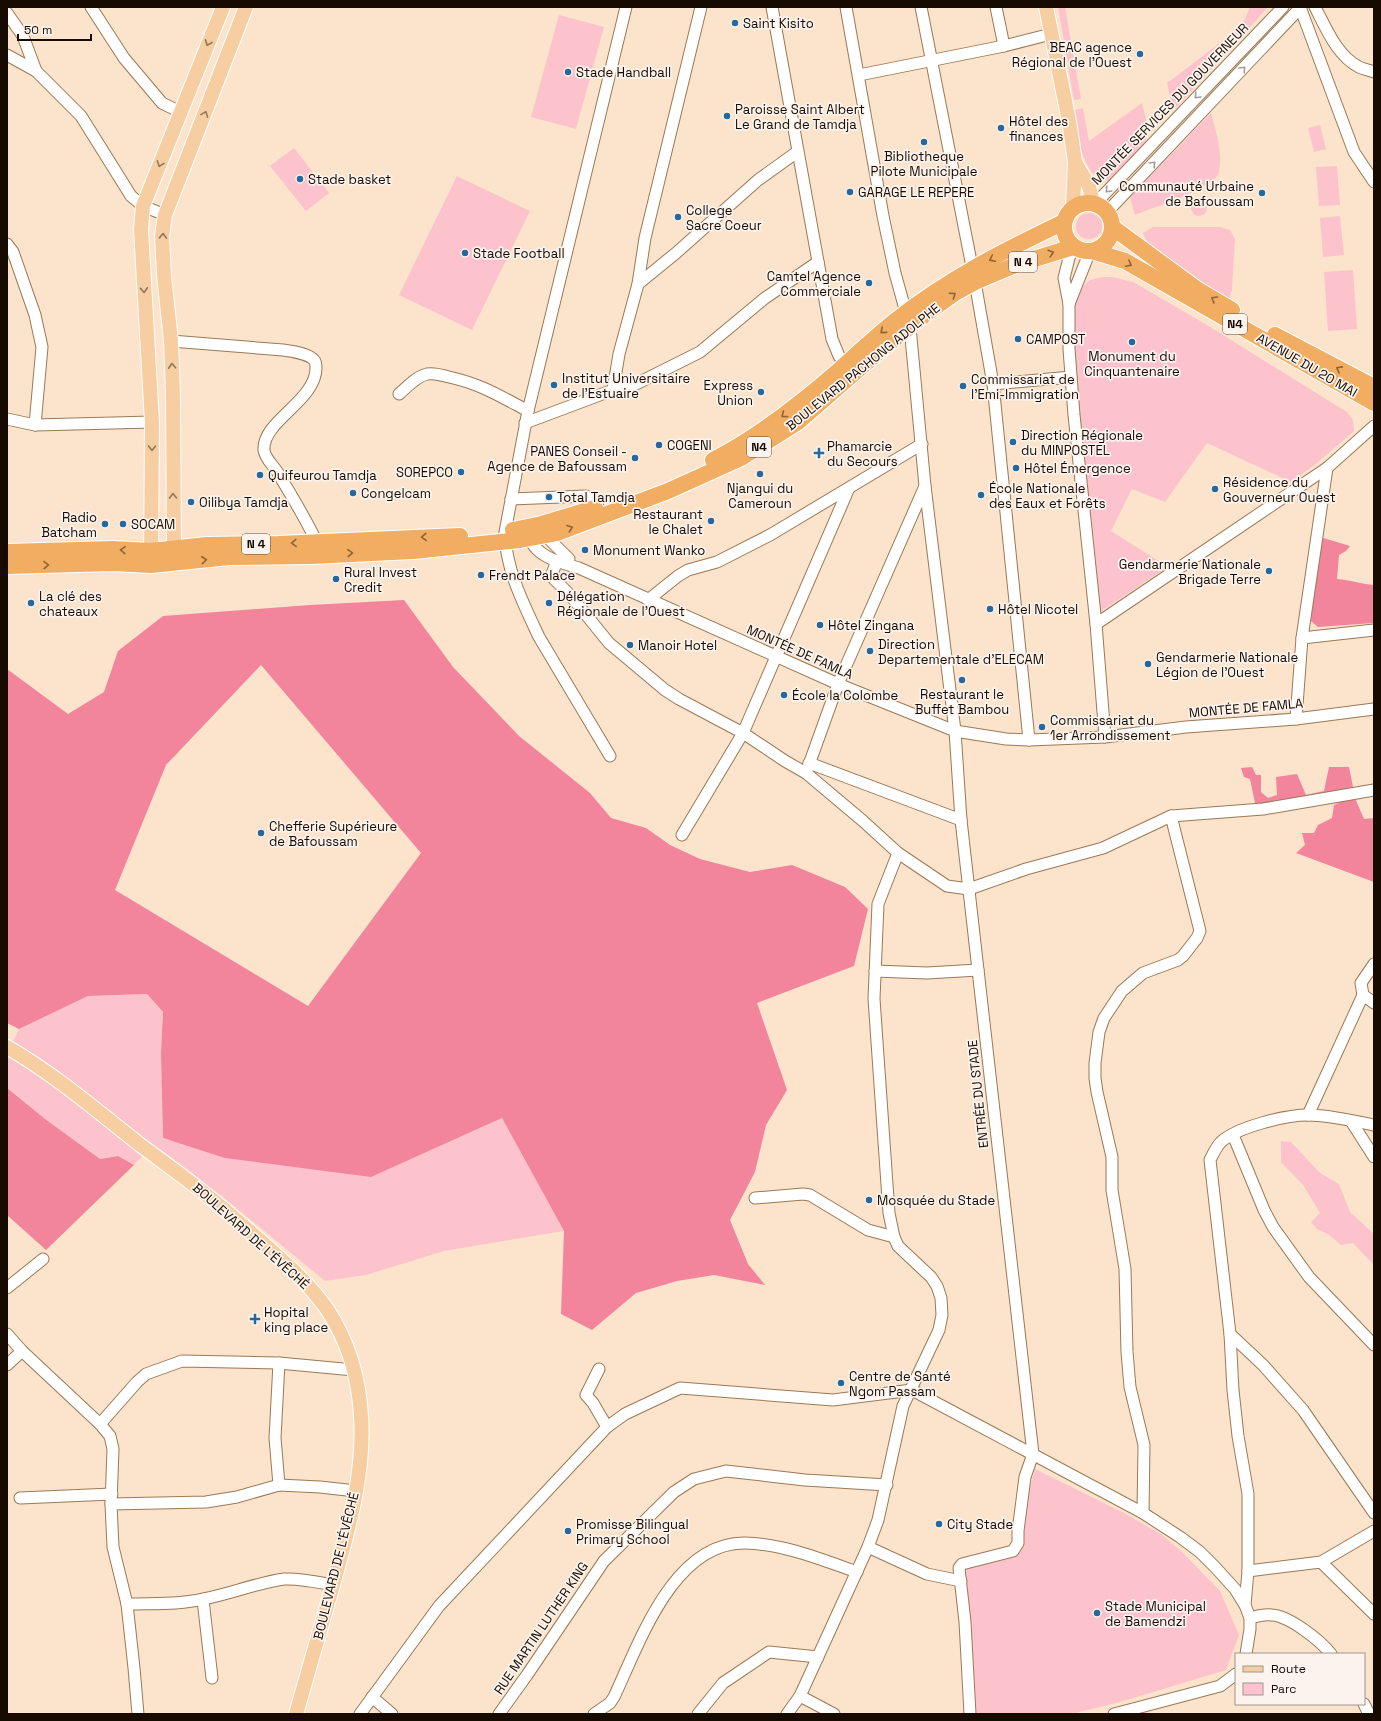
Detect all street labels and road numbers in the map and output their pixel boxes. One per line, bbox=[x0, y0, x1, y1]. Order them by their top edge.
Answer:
street label: MONTÉE SERVICES DU GOUVERNEUR bbox=[1088, 19, 1252, 189]
road number: N 4 bbox=[1009, 252, 1037, 272]
street label: BOULEVARD PACHONG ADOLPHE bbox=[782, 300, 944, 434]
road number: N4 bbox=[1223, 314, 1247, 334]
street label: AVENUE DU 20 MAI bbox=[1254, 329, 1360, 401]
road number: N4 bbox=[747, 437, 771, 457]
road number: N 4 bbox=[242, 534, 270, 554]
street label: MONTÉE DE FAMLA bbox=[744, 621, 856, 683]
street label: MONTÉE DE FAMLA bbox=[1188, 695, 1304, 721]
street label: ENTRÉE DU STADE bbox=[964, 1039, 992, 1149]
street label: BOULEVARD DE L'ÉVÊCHÉ bbox=[189, 1179, 313, 1293]
street label: BOULEVARD DE L'ÉVÊCHÉ bbox=[309, 1491, 363, 1641]
street label: RUE MARTIN LUTHER KING bbox=[490, 1558, 592, 1698]

